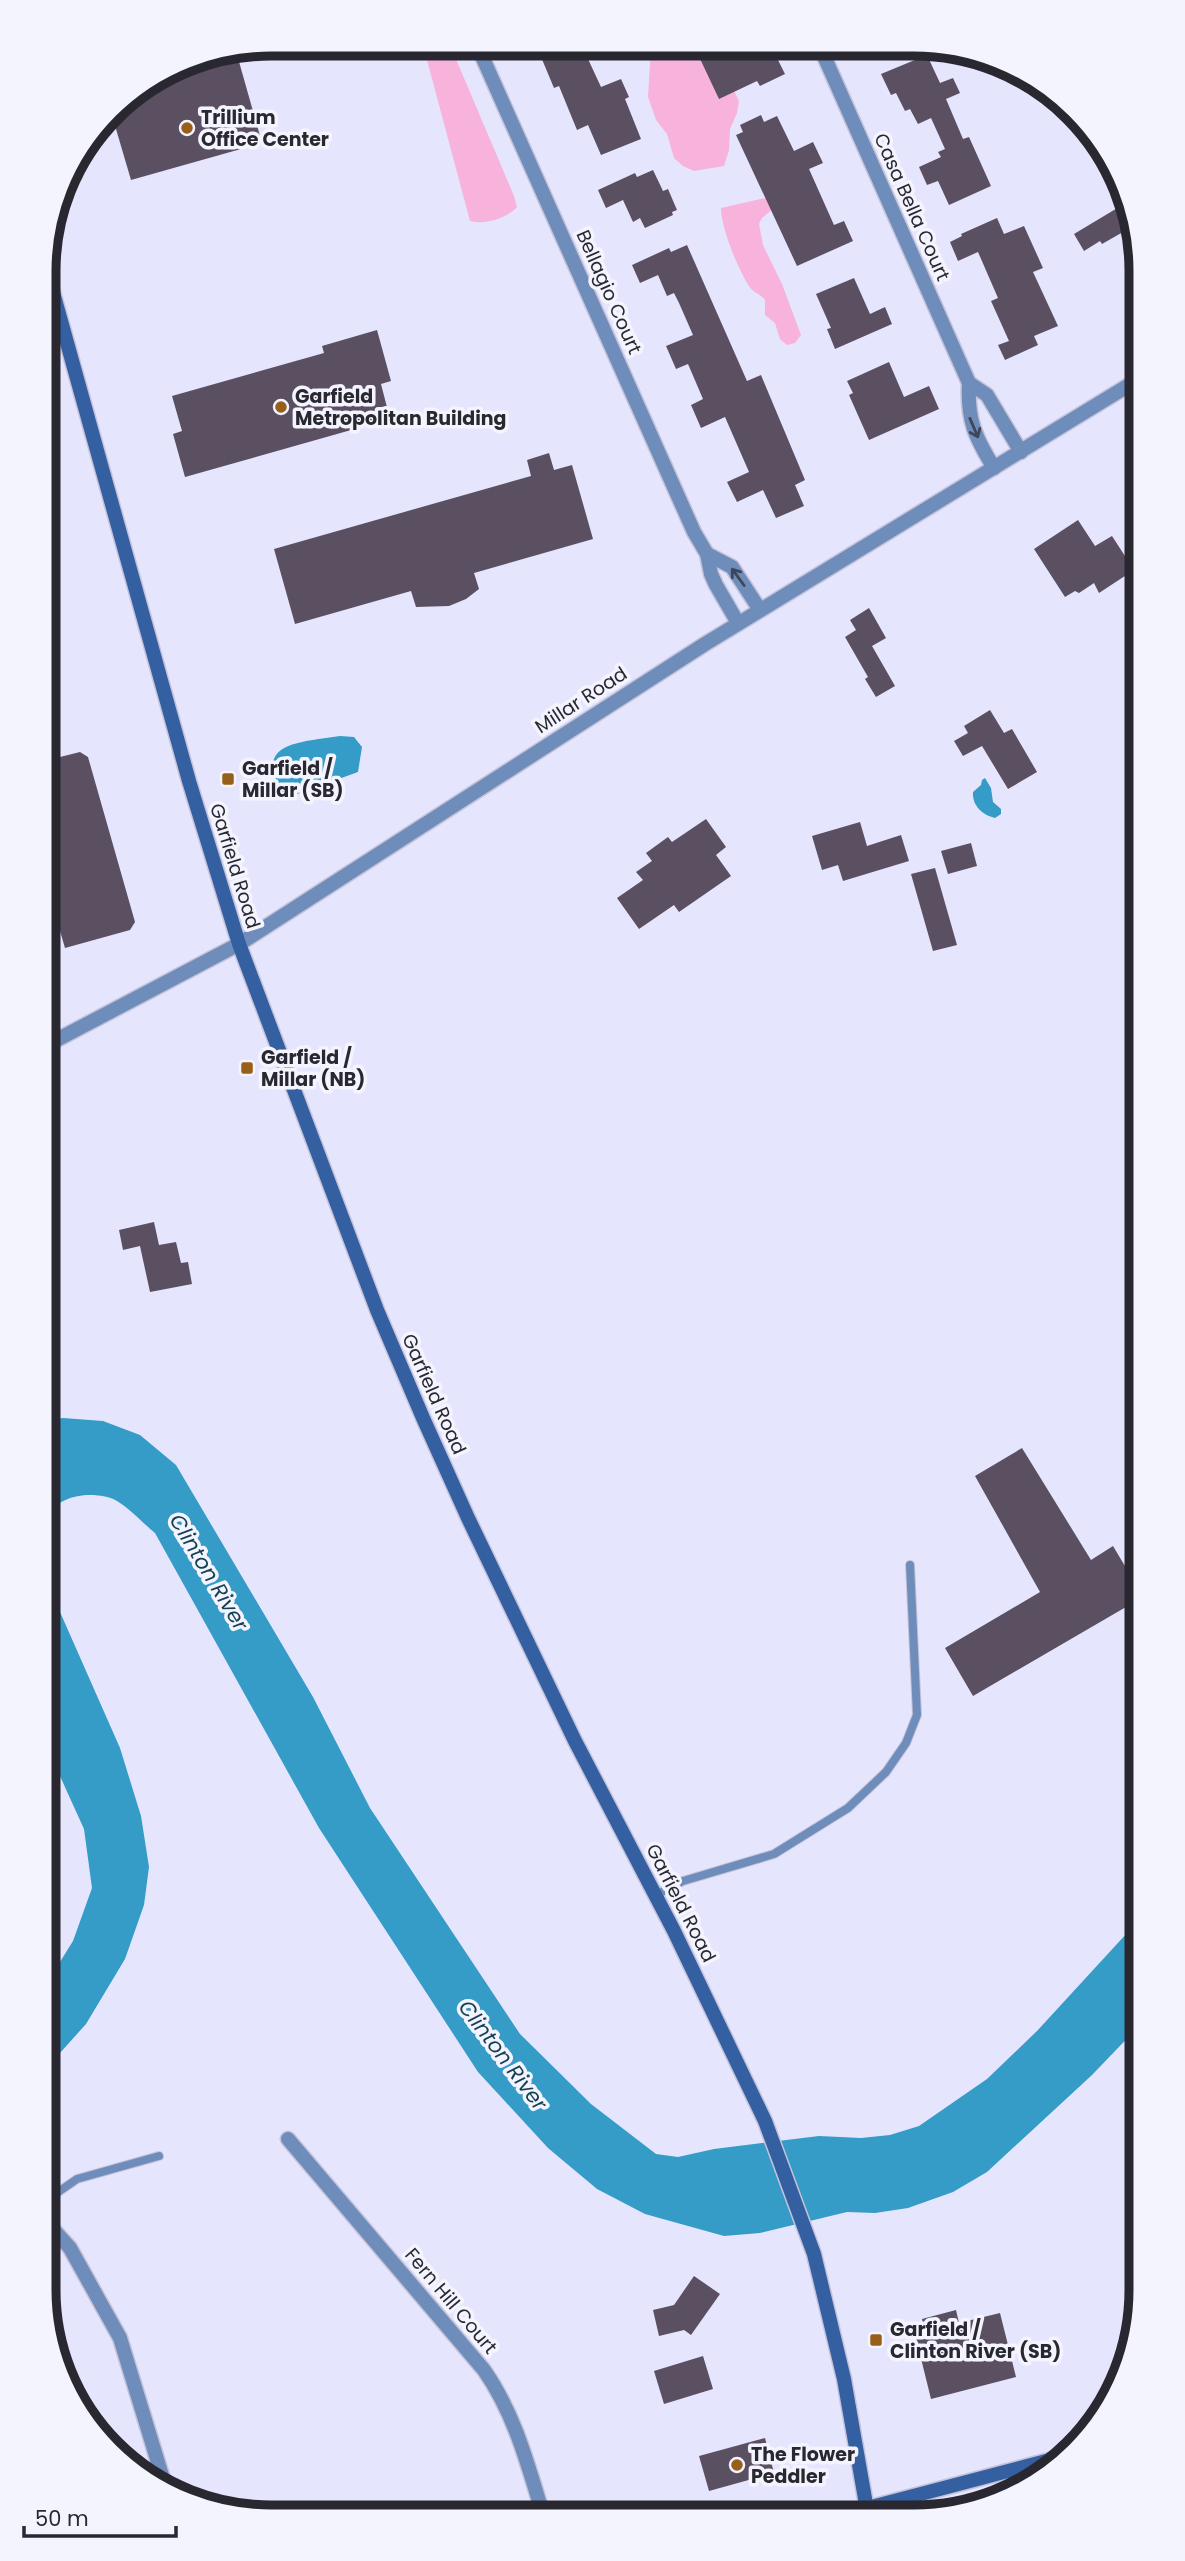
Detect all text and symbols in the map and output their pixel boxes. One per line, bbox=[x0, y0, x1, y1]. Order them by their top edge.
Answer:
place label: Trillium Office Center bbox=[201, 104, 329, 153]
marker: Trillium Office Center bbox=[179, 120, 195, 136]
street label: Casa Bella Court bbox=[867, 129, 957, 285]
street label: Bellagio Court bbox=[570, 226, 648, 358]
place label: Garfield Metropolitan Building bbox=[295, 383, 507, 432]
marker: Garfield Metropolitan Building bbox=[273, 399, 289, 415]
one-way arrow bbox=[968, 416, 981, 438]
one-way arrow bbox=[731, 568, 746, 587]
street label: Millar Road bbox=[530, 660, 632, 740]
place label: Garfield / Millar (SB) bbox=[242, 755, 344, 804]
marker: Garfield / Millar (SB) bbox=[220, 771, 236, 787]
street label: Garfield Road bbox=[203, 800, 267, 932]
place label: Garfield / Millar (NB) bbox=[261, 1044, 365, 1093]
marker: Garfield / Millar (NB) bbox=[239, 1060, 255, 1076]
street label: Garfield Road bbox=[395, 1329, 473, 1459]
water label: Clinton River bbox=[163, 1508, 256, 1637]
street label: Garfield Road bbox=[640, 1839, 722, 1967]
water label: Clinton River bbox=[452, 1994, 555, 2117]
street label: Fern Hill Court bbox=[399, 2242, 503, 2360]
place label: Garfield / Clinton River (SB) bbox=[890, 2316, 1061, 2365]
marker: Garfield / Clinton River (SB) bbox=[868, 2332, 884, 2348]
place label: The Flower Peddler bbox=[751, 2441, 855, 2490]
marker: The Flower Peddler bbox=[729, 2457, 745, 2473]
scale bar bbox=[24, 2494, 177, 2538]
text: 50 m bbox=[35, 2504, 89, 2533]

